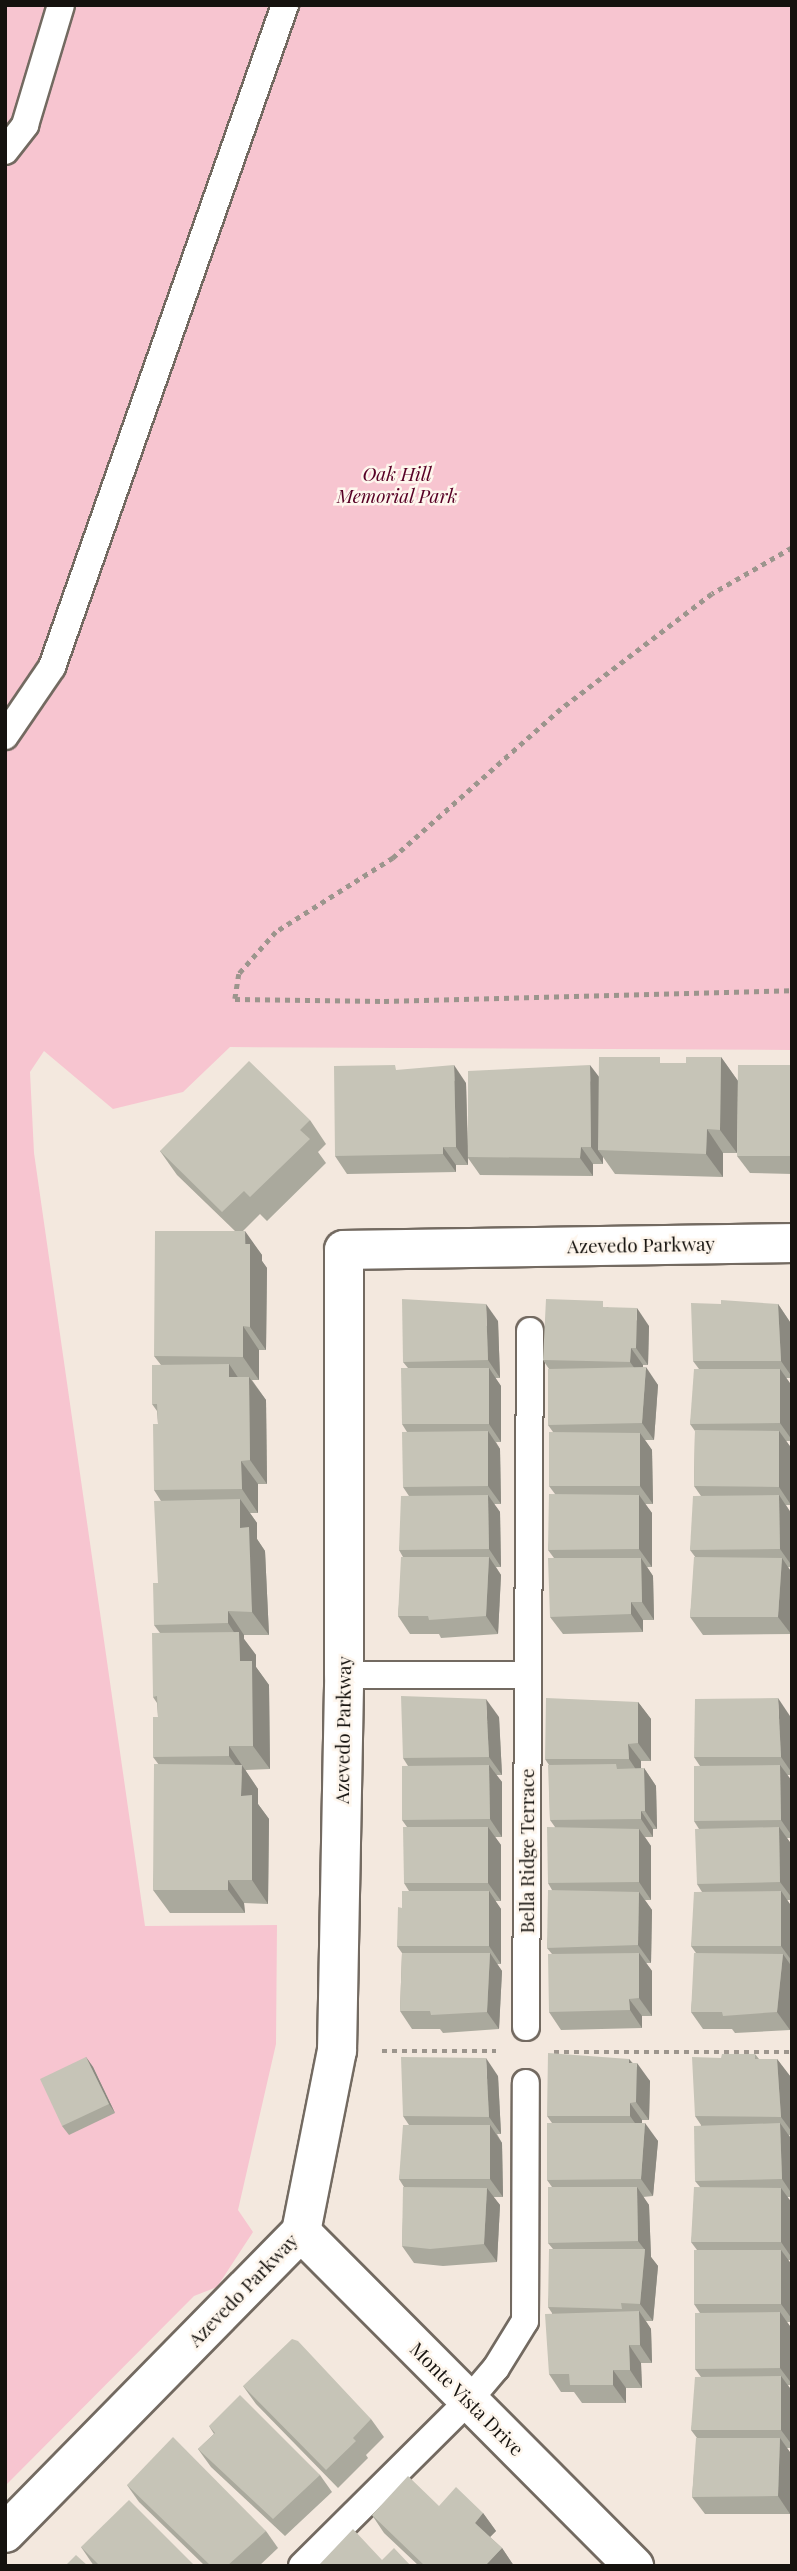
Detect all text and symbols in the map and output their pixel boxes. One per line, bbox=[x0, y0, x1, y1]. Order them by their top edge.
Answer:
park label: Oak Hill Memorial Park bbox=[336, 463, 458, 507]
street label: Azevedo Parkway bbox=[567, 1232, 715, 1258]
street label: Azevedo Parkway bbox=[330, 1656, 356, 1804]
street label: Bella Ridge Terrace bbox=[516, 1768, 538, 1934]
street label: Azevedo Parkway bbox=[183, 2229, 303, 2351]
street label: Monte Vista Drive bbox=[405, 2337, 529, 2461]

